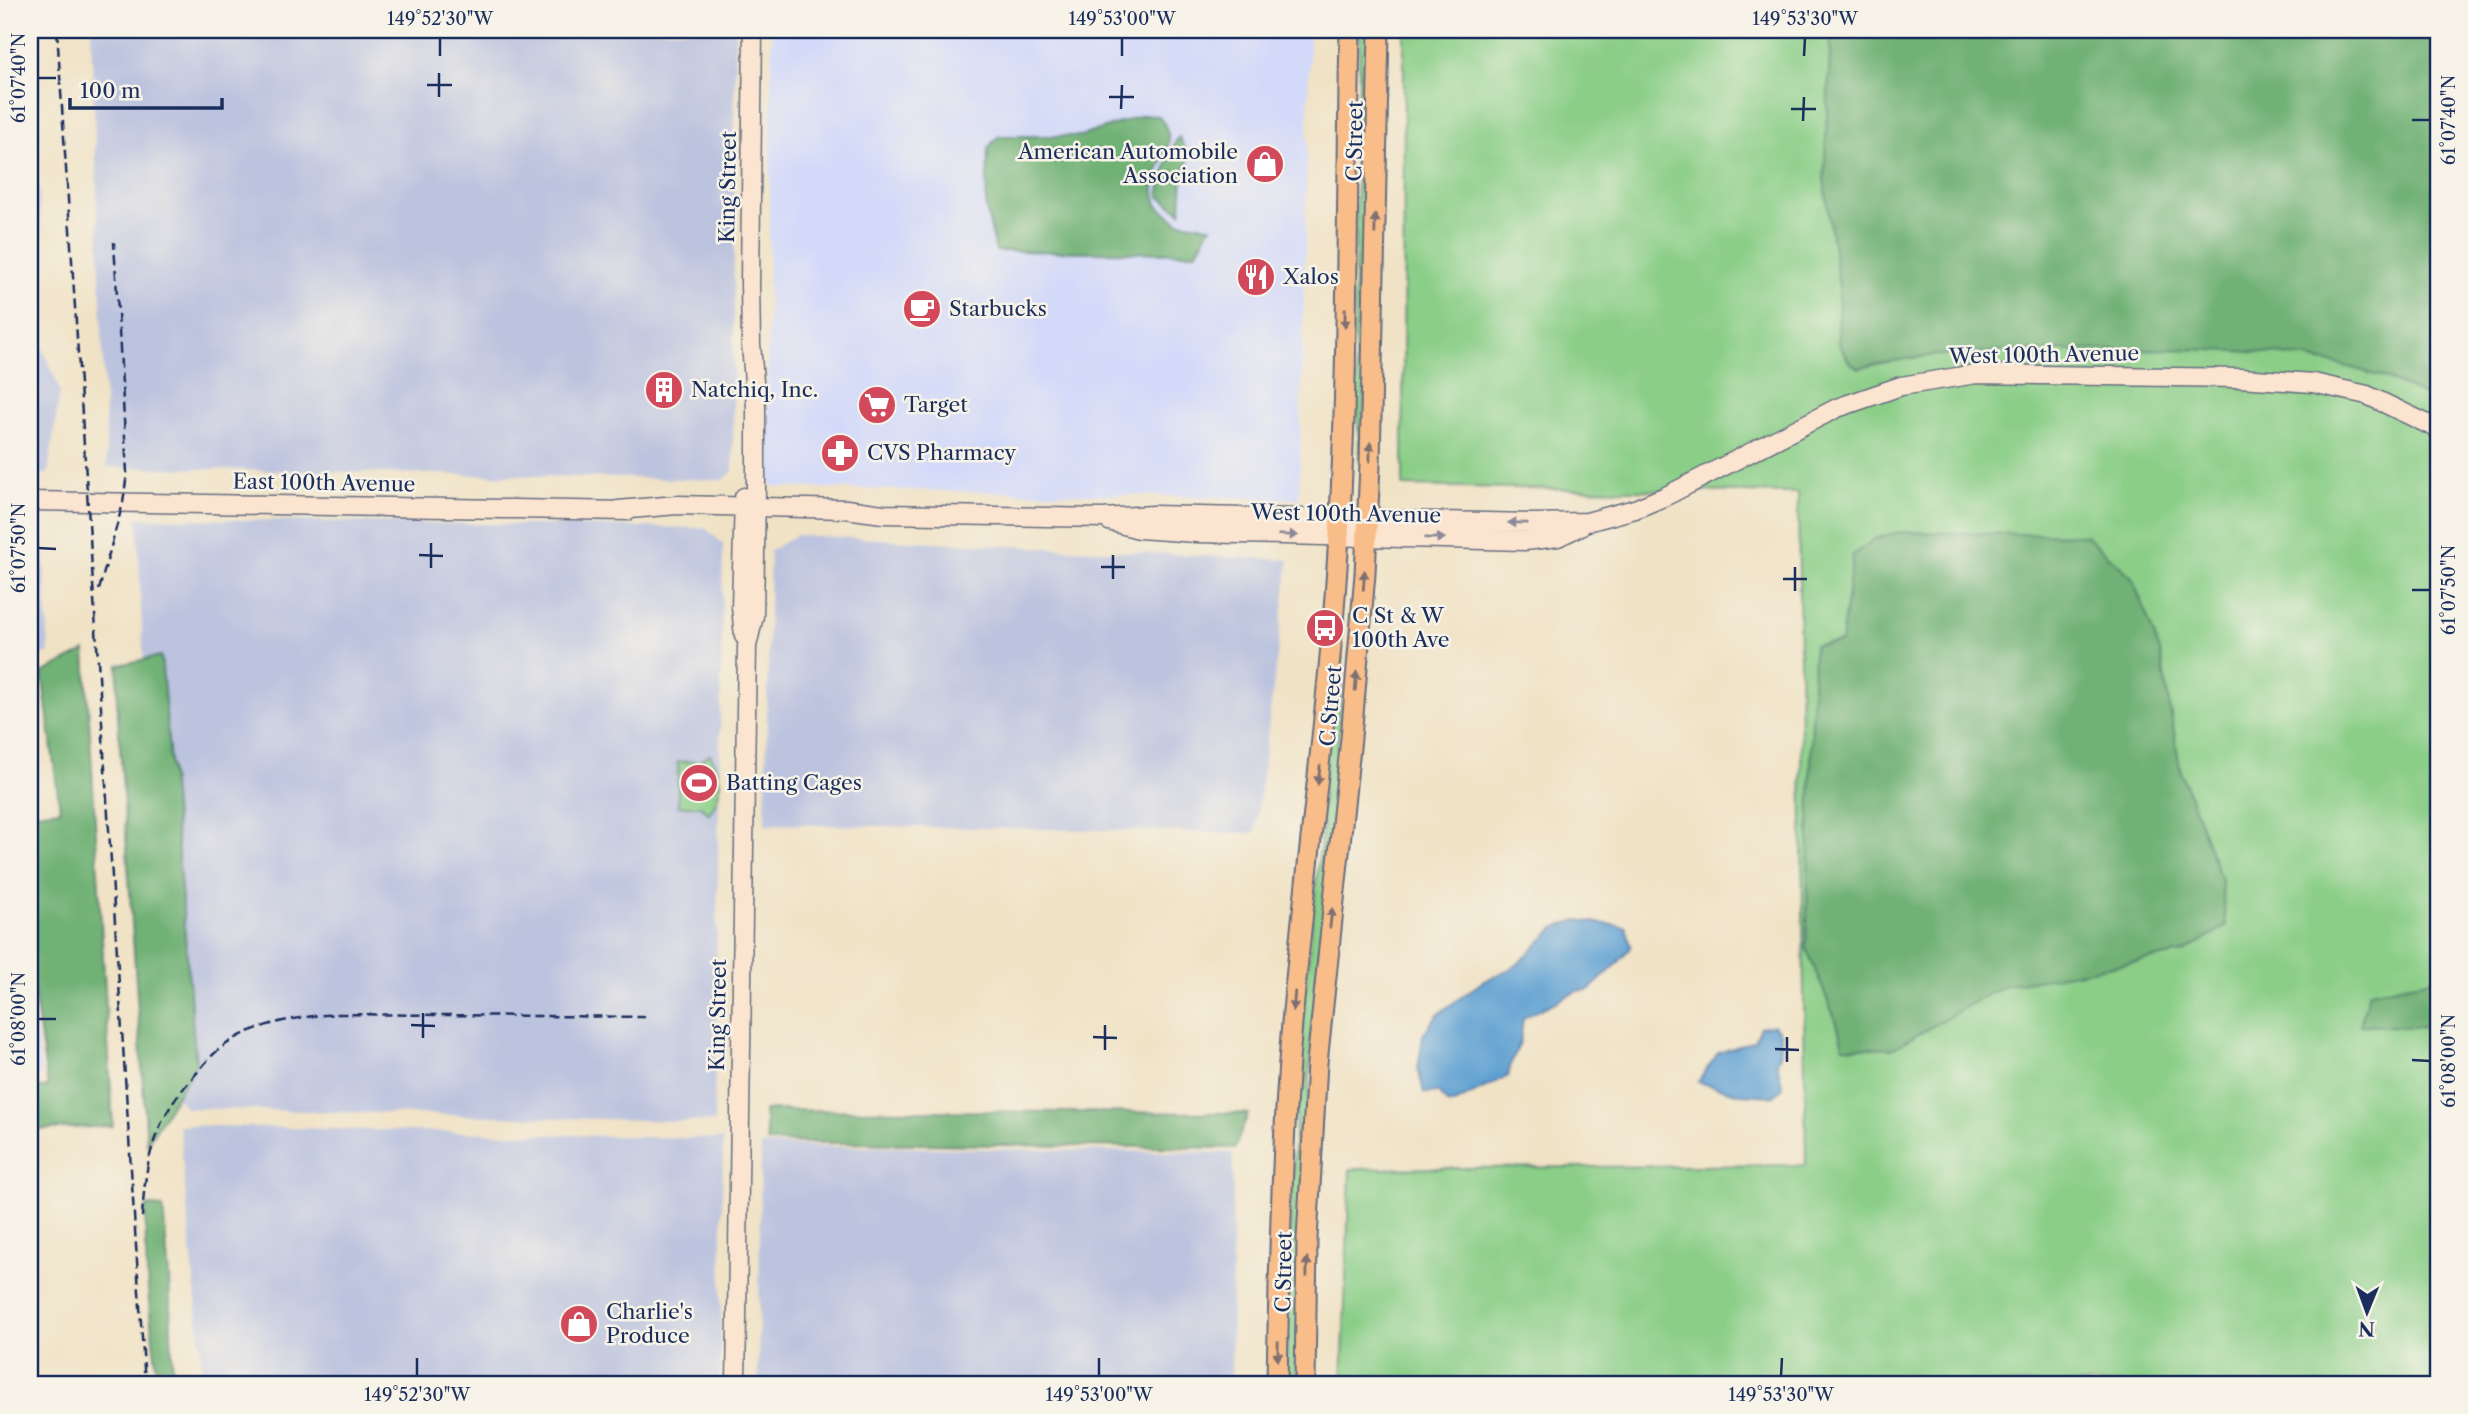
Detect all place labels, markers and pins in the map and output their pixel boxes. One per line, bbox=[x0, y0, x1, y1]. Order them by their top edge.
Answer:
place label: American Automobile Association bbox=[1017, 139, 1238, 188]
shop icon: American Automobile Association bbox=[1244, 143, 1286, 185]
restaurant icon: Xalos bbox=[1235, 256, 1277, 298]
place label: Xalos bbox=[1282, 264, 1339, 289]
cafe icon: Starbucks bbox=[901, 288, 943, 330]
place label: Starbucks bbox=[949, 296, 1047, 321]
building icon: Natchiq, Inc. bbox=[643, 369, 685, 411]
place label: Natchiq, Inc. bbox=[691, 377, 818, 402]
supermarket icon: Target bbox=[856, 384, 898, 426]
place label: Target bbox=[904, 392, 968, 417]
pharmacy icon: CVS Pharmacy bbox=[819, 432, 861, 474]
place label: CVS Pharmacy bbox=[867, 440, 1016, 465]
place label: C St & W 100th Ave bbox=[1352, 603, 1450, 652]
bus stop icon: C St & W 100th Ave bbox=[1304, 607, 1346, 649]
sports icon: Batting Cages bbox=[678, 762, 720, 804]
place label: Batting Cages bbox=[726, 770, 862, 795]
place label: Charlie's Produce bbox=[606, 1299, 693, 1348]
shop icon: Charlie's Produce bbox=[558, 1303, 600, 1345]

